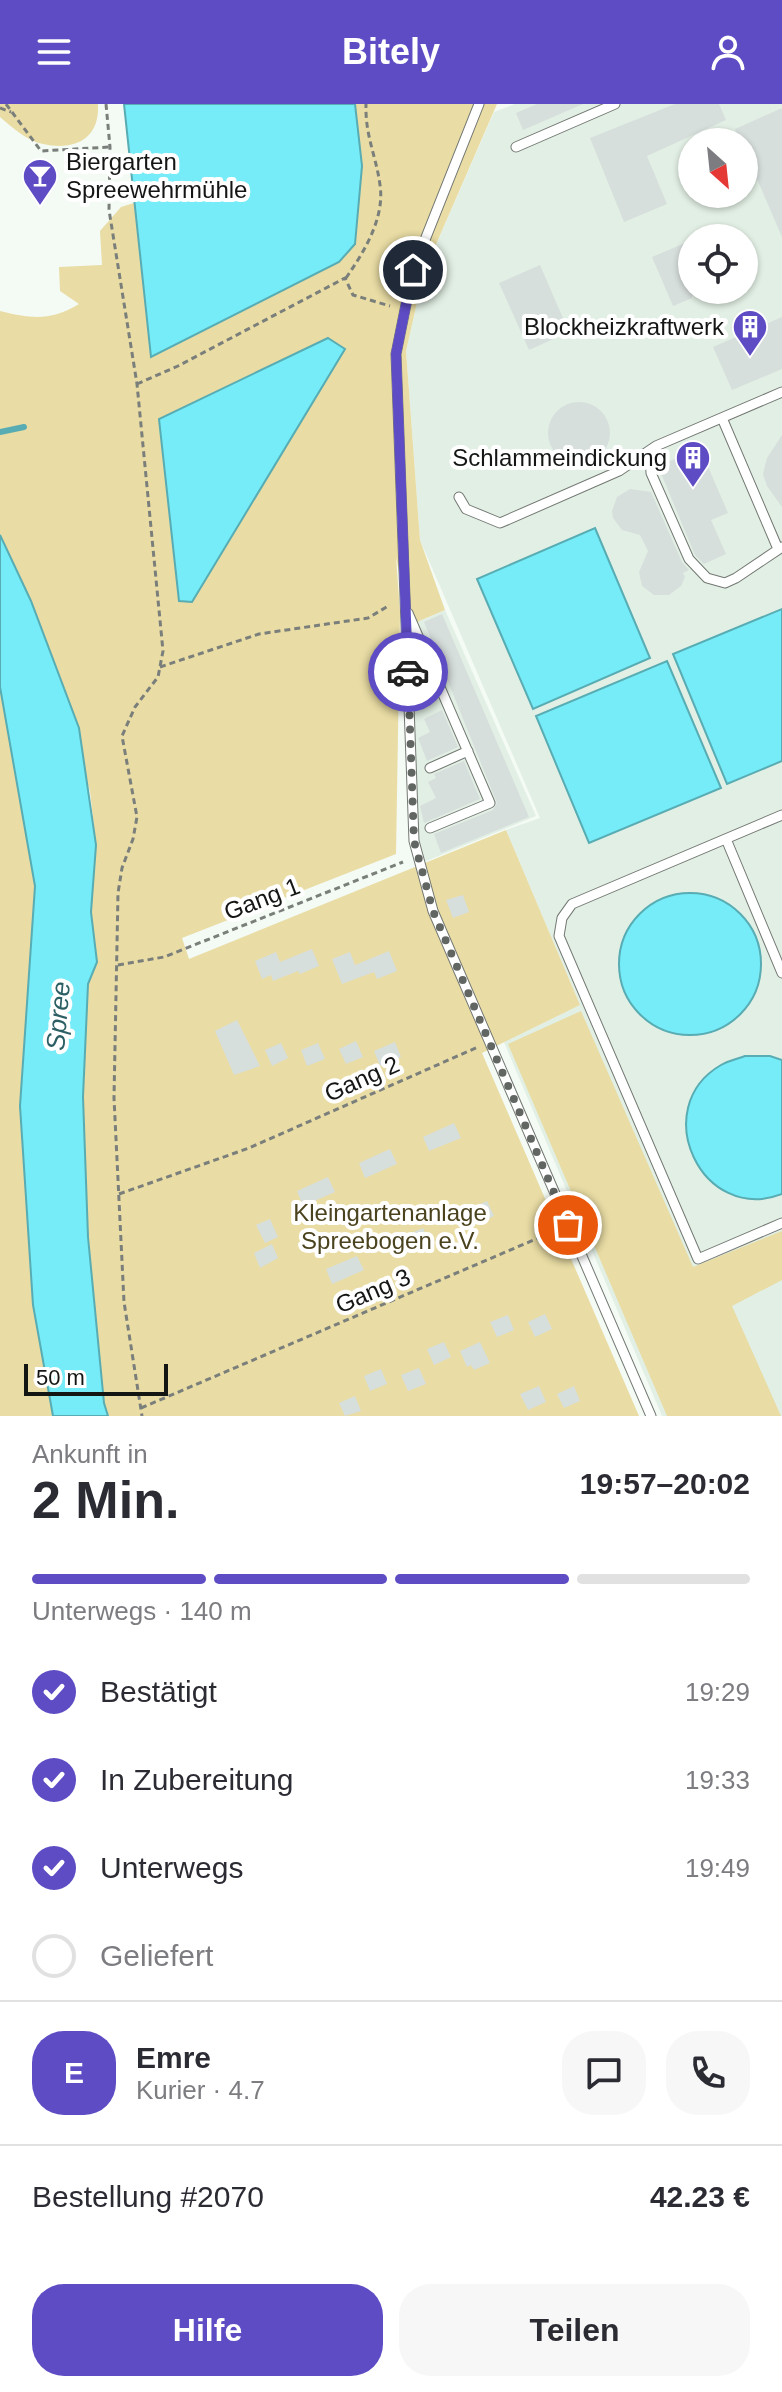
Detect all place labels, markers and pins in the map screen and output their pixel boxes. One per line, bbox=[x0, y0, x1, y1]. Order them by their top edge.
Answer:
place label: Biergarten Spreewehrmühle bbox=[66, 148, 247, 203]
bar icon: Biergarten Spreewehrmühle bbox=[21, 157, 59, 207]
pin bbox=[379, 236, 447, 304]
building icon: Blockheizkraftwerk bbox=[731, 308, 769, 358]
place label: Blockheizkraftwerk bbox=[524, 313, 725, 340]
building icon: Schlammeindickung bbox=[674, 439, 712, 489]
place label: Schlammeindickung bbox=[452, 444, 667, 471]
pin bbox=[534, 1191, 602, 1259]

